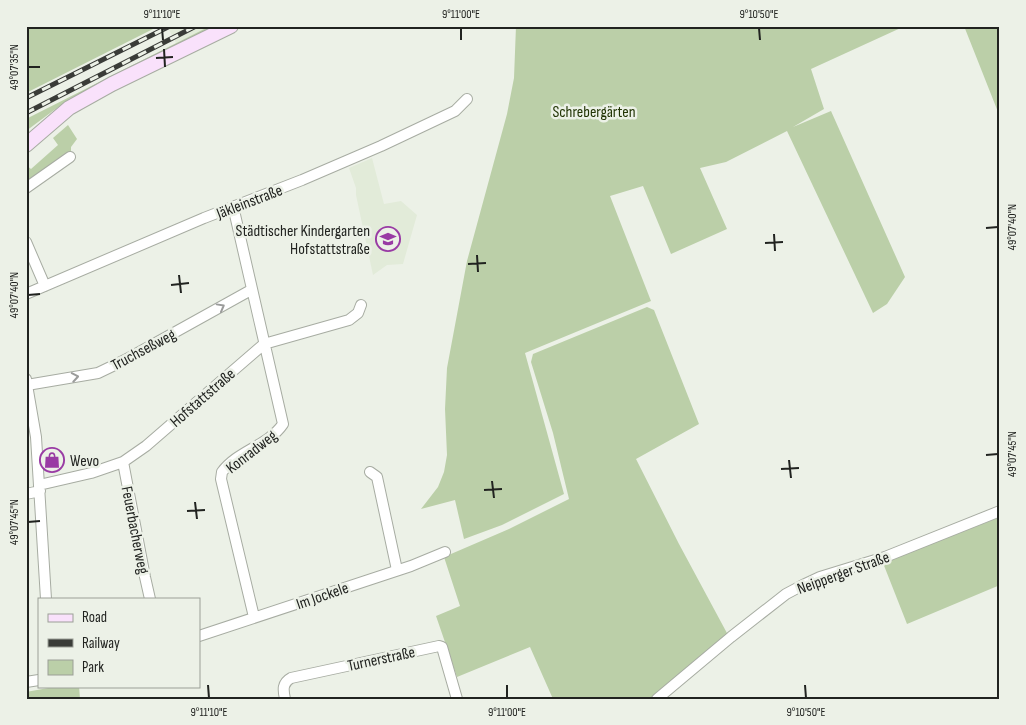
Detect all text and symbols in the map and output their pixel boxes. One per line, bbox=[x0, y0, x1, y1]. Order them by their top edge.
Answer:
text: 9°11'10"E bbox=[144, 7, 181, 22]
text: 9°11'00"E bbox=[442, 7, 480, 22]
text: 9°10'50"E bbox=[740, 7, 779, 22]
text: 49°07'35"N bbox=[7, 44, 22, 90]
park label: Schrebergärten bbox=[552, 103, 636, 122]
street label: Jäkleinstraße bbox=[213, 181, 285, 224]
text: 49°07'40"N bbox=[1005, 204, 1020, 250]
place label: Städtischer Kindergarten Hofstattstraße bbox=[236, 222, 370, 259]
school or university icon: Städtischer Kindergarten Hofstattstraße bbox=[375, 226, 401, 252]
text: 49°07'40"N bbox=[7, 272, 22, 318]
one-way arrow bbox=[215, 303, 224, 313]
street label: Truchseßweg bbox=[108, 325, 179, 375]
street label: Hofstattstraße bbox=[167, 365, 239, 432]
one-way arrow bbox=[71, 372, 80, 382]
street label: Konradweg bbox=[223, 426, 281, 478]
text: 49°07'45"N bbox=[1005, 431, 1020, 477]
shop icon: Wevo bbox=[39, 447, 65, 473]
place label: Wevo bbox=[70, 452, 99, 471]
street label: Feuerbacherweg bbox=[117, 485, 152, 576]
text: 49°07'45"N bbox=[7, 499, 22, 545]
street label: Neipperger Straße bbox=[795, 548, 892, 599]
street label: Im Jockele bbox=[294, 579, 351, 614]
legend bbox=[38, 598, 200, 688]
text: Road bbox=[82, 608, 107, 627]
text: Railway bbox=[82, 634, 120, 653]
street label: Turnerstraße bbox=[346, 643, 417, 676]
text: Park bbox=[82, 658, 104, 677]
text: 9°11'10"E bbox=[191, 705, 228, 720]
text: 9°11'00"E bbox=[488, 705, 526, 720]
text: 9°10'50"E bbox=[787, 705, 826, 720]

